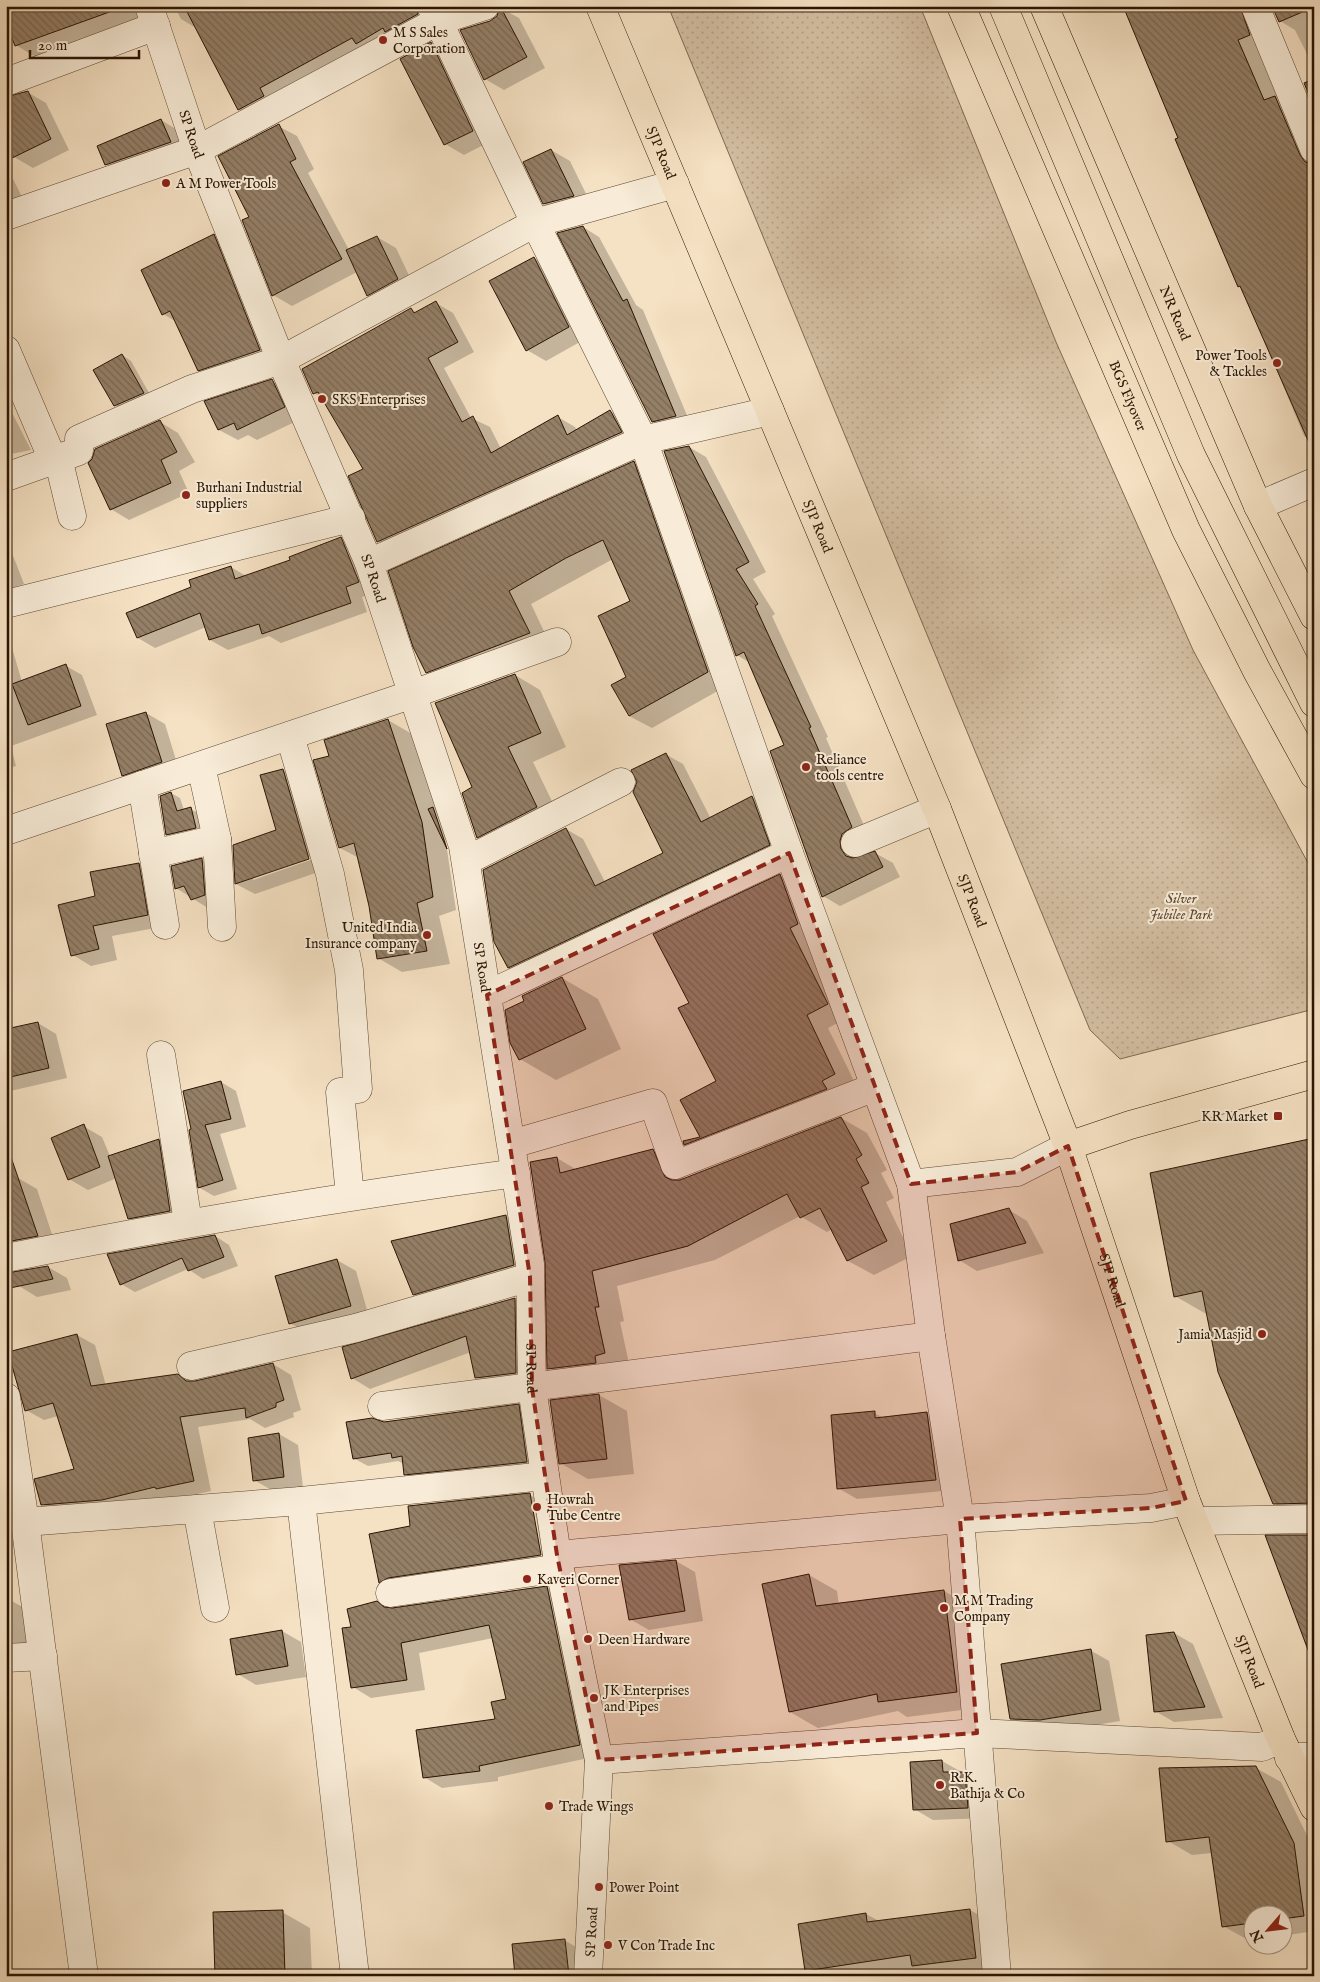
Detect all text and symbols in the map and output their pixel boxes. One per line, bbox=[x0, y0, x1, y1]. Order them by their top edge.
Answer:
place label: M S Sales Corporation bbox=[393, 24, 466, 58]
scale bar bbox=[30, 28, 139, 60]
marker: M S Sales Corporation bbox=[377, 34, 389, 46]
text: 20 m bbox=[38, 36, 68, 55]
street label: SP Road bbox=[174, 108, 208, 162]
street label: SJP Road bbox=[642, 124, 680, 183]
place label: A M Power Tools bbox=[175, 175, 277, 193]
marker: A M Power Tools bbox=[160, 177, 172, 189]
street label: NR Road bbox=[1155, 284, 1194, 344]
place label: Power Tools & Tackles bbox=[1195, 347, 1267, 381]
marker: Power Tools & Tackles bbox=[1271, 357, 1283, 369]
street label: BGS Flyover bbox=[1104, 358, 1150, 434]
place label: SKS Enterprises bbox=[332, 391, 426, 409]
marker: SKS Enterprises bbox=[316, 393, 328, 405]
place label: Burhani Industrial suppliers bbox=[196, 479, 302, 513]
marker: Burhani Industrial suppliers bbox=[180, 489, 192, 501]
street label: SJP Road bbox=[798, 497, 837, 556]
street label: SP Road bbox=[356, 551, 390, 605]
place label: Reliance tools centre bbox=[816, 751, 884, 785]
marker: Reliance tools centre bbox=[800, 761, 812, 773]
street label: SJP Road bbox=[953, 872, 990, 931]
park label: Silver Jubilee Park bbox=[1149, 890, 1213, 924]
place label: United India Insurance company bbox=[305, 919, 418, 953]
marker: United India Insurance company bbox=[421, 929, 433, 941]
street label: SP Road bbox=[469, 941, 494, 994]
place label: KR Market bbox=[1201, 1108, 1268, 1126]
marker: KR Market bbox=[1272, 1110, 1284, 1122]
street label: SJP Road bbox=[1094, 1251, 1129, 1310]
place label: Jamia Masjid bbox=[1176, 1326, 1253, 1344]
marker: Jamia Masjid bbox=[1256, 1328, 1268, 1340]
street label: SP Road bbox=[521, 1343, 541, 1395]
place label: Howrah Tube Centre bbox=[547, 1491, 621, 1525]
marker: Howrah Tube Centre bbox=[531, 1501, 543, 1513]
place label: Kaveri Corner bbox=[537, 1571, 619, 1589]
marker: Kaveri Corner bbox=[521, 1573, 533, 1585]
place label: M M Trading Company bbox=[954, 1592, 1033, 1626]
marker: M M Trading Company bbox=[938, 1602, 950, 1614]
place label: Deen Hardware bbox=[598, 1631, 691, 1649]
street label: SJP Road bbox=[1230, 1632, 1268, 1691]
marker: Deen Hardware bbox=[582, 1633, 594, 1645]
place label: JK Enterprises and Pipes bbox=[602, 1682, 689, 1716]
marker: JK Enterprises and Pipes bbox=[588, 1692, 600, 1704]
place label: R.K. Bathija & Co bbox=[950, 1769, 1025, 1803]
marker: R.K. Bathija & Co bbox=[934, 1779, 946, 1791]
place label: Trade Wings bbox=[559, 1798, 633, 1816]
marker: Trade Wings bbox=[543, 1800, 555, 1812]
place label: Power Point bbox=[609, 1879, 679, 1897]
marker: Power Point bbox=[593, 1881, 605, 1893]
north arrow bbox=[1242, 1904, 1292, 1954]
street label: SP Road bbox=[582, 1906, 602, 1957]
text: N bbox=[1247, 1926, 1269, 1946]
place label: V Con Trade Inc bbox=[617, 1937, 715, 1955]
marker: V Con Trade Inc bbox=[602, 1939, 614, 1951]

